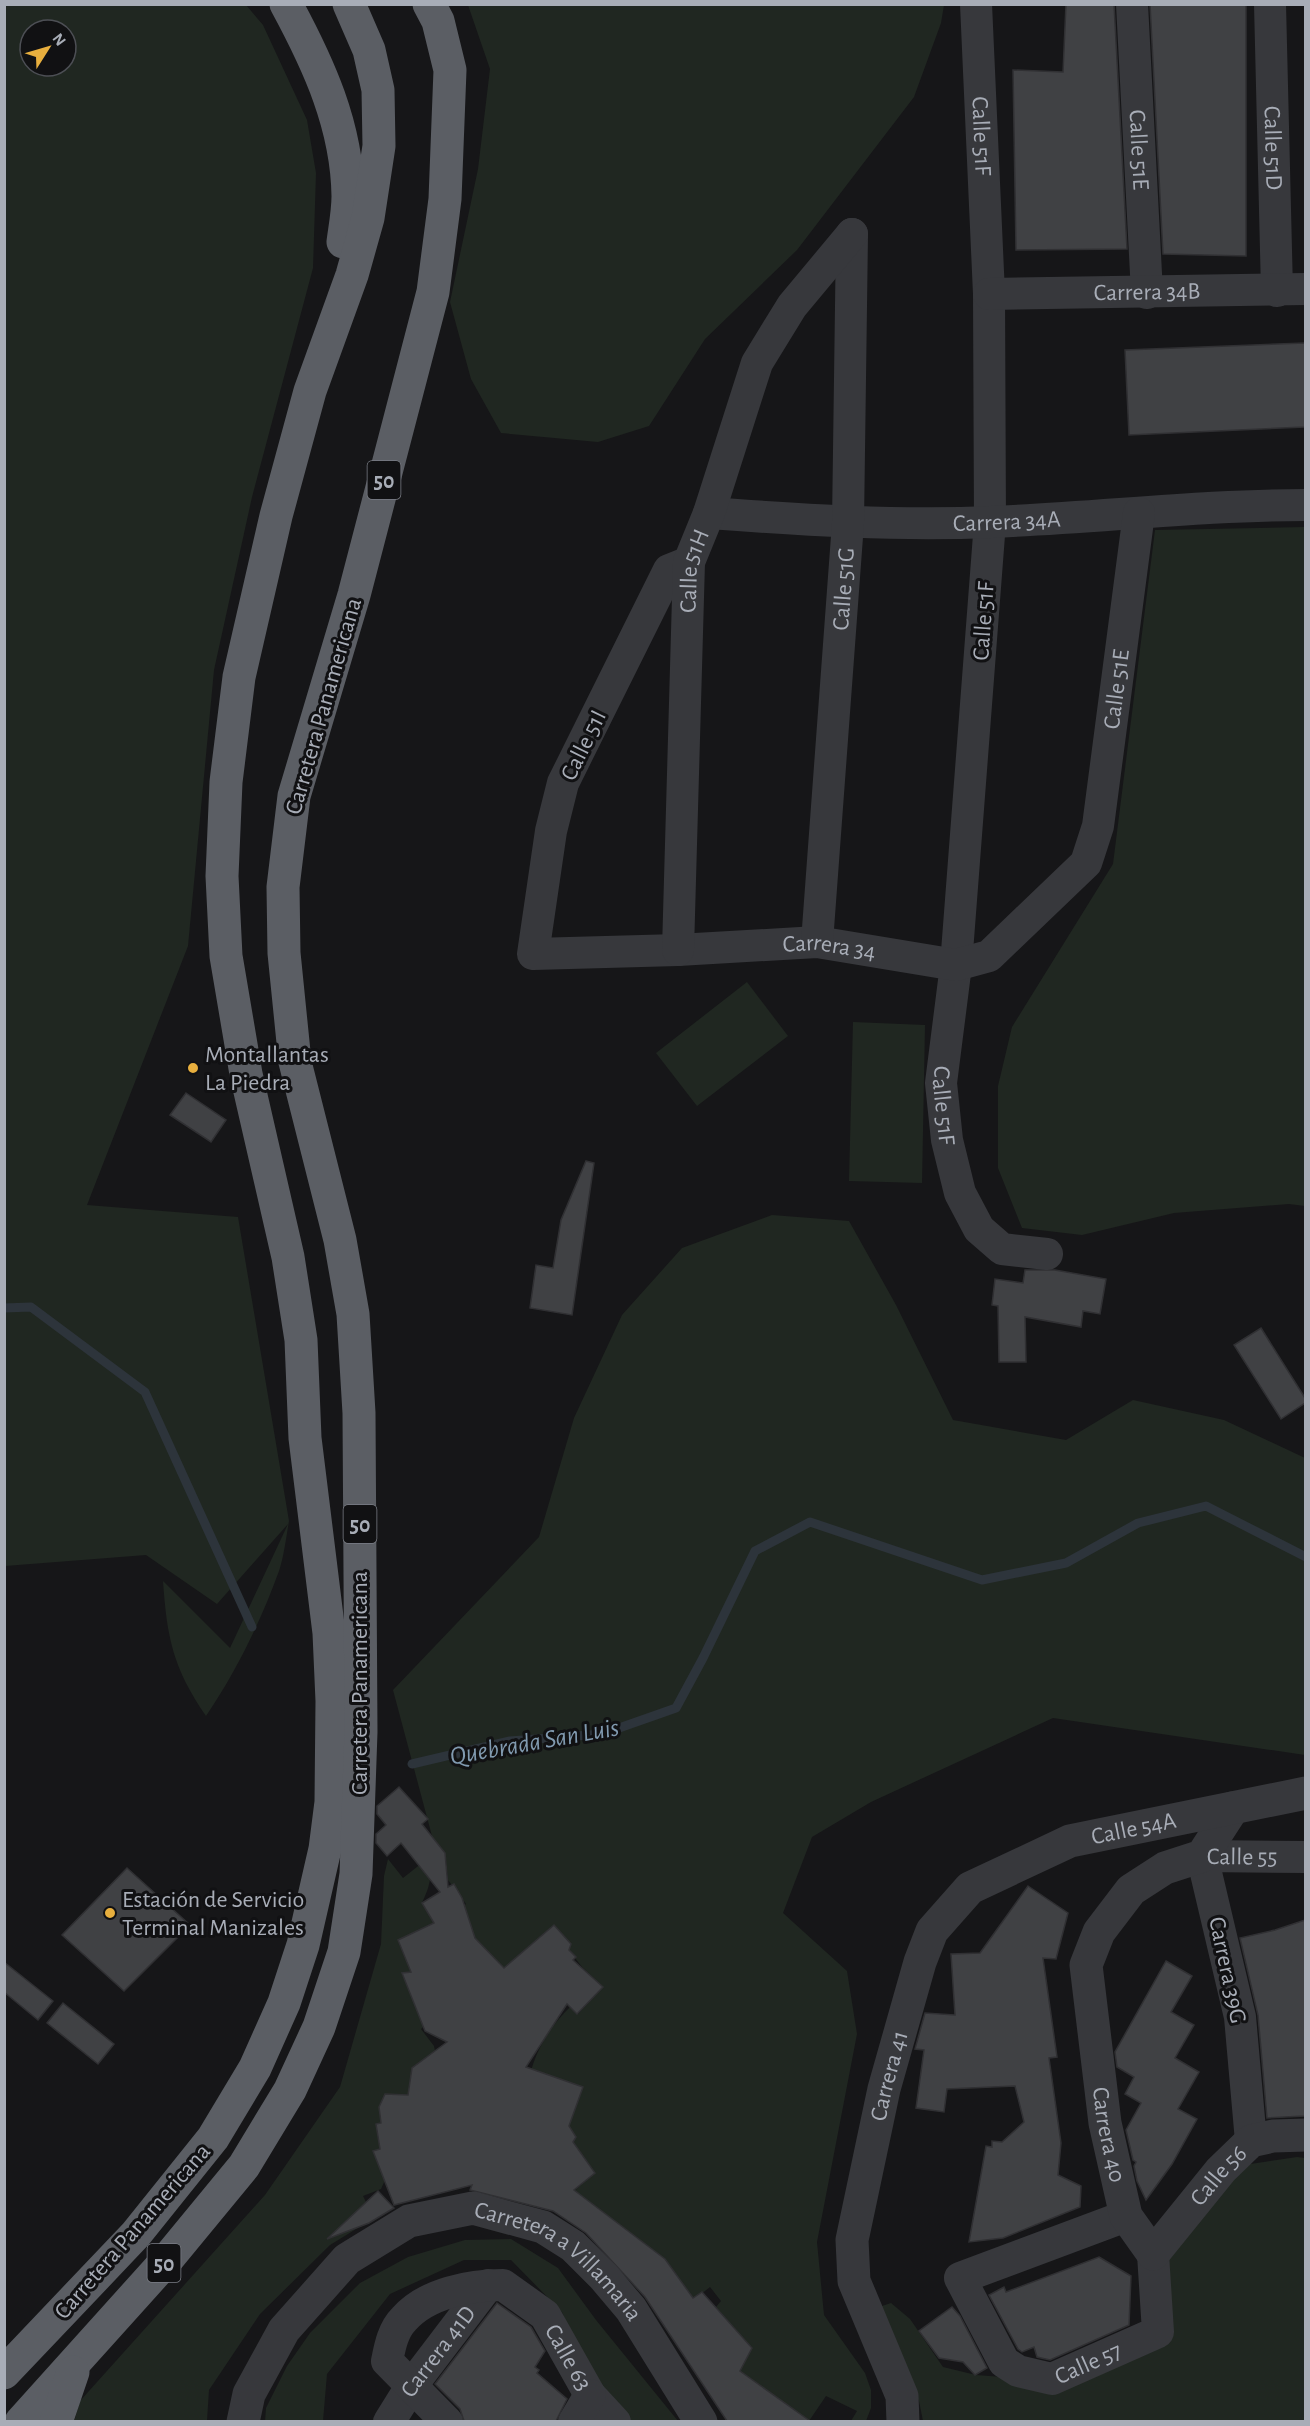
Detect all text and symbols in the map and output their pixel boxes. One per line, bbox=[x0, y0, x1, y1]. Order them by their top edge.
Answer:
north arrow bbox=[18, 18, 78, 78]
text: N bbox=[49, 30, 69, 49]
street label: Calle 51F bbox=[967, 96, 995, 177]
street label: Calle 51D bbox=[1259, 106, 1286, 190]
street label: Calle 51E bbox=[1125, 109, 1153, 191]
street label: Carrera 34B bbox=[1093, 280, 1201, 305]
road number: 50 bbox=[368, 461, 400, 499]
street label: Carrera 34A bbox=[953, 507, 1061, 536]
street label: Calle 51H bbox=[677, 526, 714, 613]
street label: Calle 51G bbox=[829, 547, 859, 631]
street label: Calle 51F bbox=[969, 580, 999, 661]
street label: Carretera Panamericana bbox=[282, 595, 366, 817]
street label: Calle 51E bbox=[1100, 647, 1134, 731]
street label: Calle 51I bbox=[557, 706, 611, 784]
street label: Carrera 34 bbox=[782, 931, 877, 965]
place label: Montallantas La Piedra bbox=[205, 1043, 329, 1095]
marker: Montallantas La Piedra bbox=[186, 1061, 200, 1075]
street label: Calle 51F bbox=[928, 1064, 958, 1147]
road number: 50 bbox=[344, 1505, 376, 1543]
street label: Carretera Panamericana bbox=[348, 1571, 372, 1795]
water label: Quebrada San Luis bbox=[448, 1714, 621, 1770]
street label: Calle 54A bbox=[1089, 1809, 1178, 1849]
street label: Calle 55 bbox=[1207, 1845, 1277, 1870]
place label: Estación de Servicio Terminal Manizales bbox=[122, 1888, 304, 1940]
marker: Estación de Servicio Terminal Manizales bbox=[103, 1906, 117, 1920]
street label: Carrera 39G bbox=[1204, 1915, 1250, 2026]
street label: Carrera 41 bbox=[867, 2028, 913, 2123]
street label: Carrera 40 bbox=[1088, 2086, 1129, 2185]
street label: Carretera Panamericana bbox=[50, 2139, 215, 2324]
street label: Calle 56 bbox=[1186, 2141, 1252, 2211]
street label: Carretera a Villamaria bbox=[472, 2198, 646, 2325]
road number: 50 bbox=[148, 2244, 180, 2282]
street label: Carrera 41D bbox=[397, 2302, 481, 2402]
street label: Calle 63 bbox=[540, 2320, 596, 2395]
street label: Calle 57 bbox=[1051, 2339, 1126, 2389]

